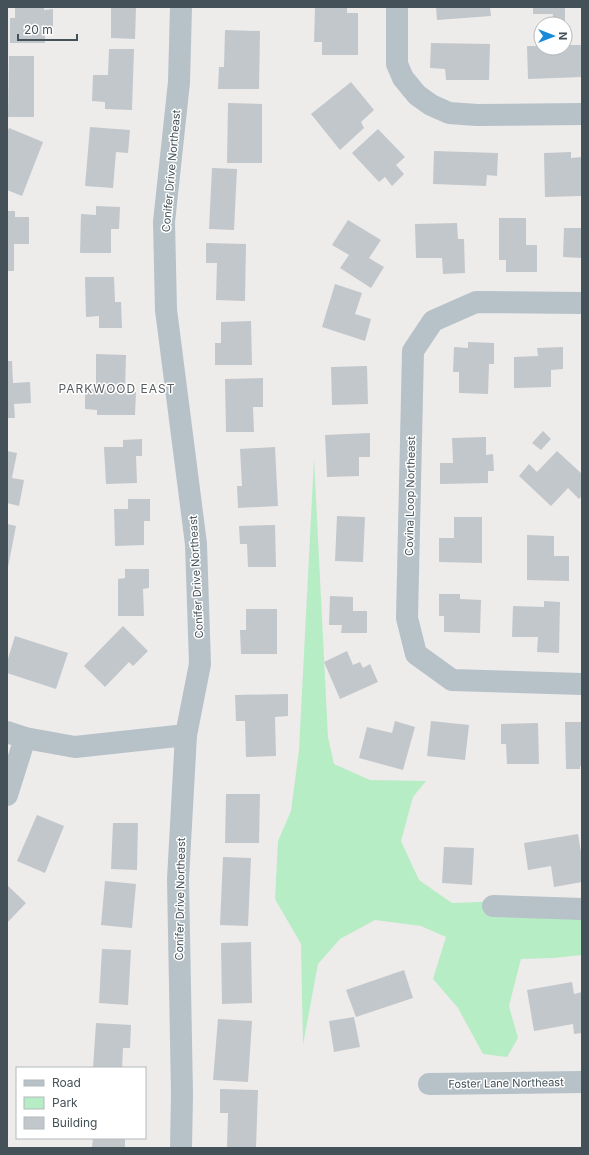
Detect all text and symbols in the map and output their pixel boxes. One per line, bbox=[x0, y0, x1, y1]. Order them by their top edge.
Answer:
scale bar bbox=[18, 16, 77, 42]
north arrow bbox=[533, 16, 573, 56]
text: 20 m bbox=[24, 22, 53, 37]
text: N bbox=[556, 32, 570, 40]
street label: Conifer Drive Northeast bbox=[159, 109, 183, 233]
district label: PARKWOOD EAST bbox=[59, 381, 176, 396]
street label: Covina Loop Northeast bbox=[402, 436, 418, 556]
street label: Conifer Drive Northeast bbox=[186, 515, 206, 639]
street label: Conifer Drive Northeast bbox=[172, 837, 188, 961]
legend bbox=[16, 1067, 146, 1139]
text: Road bbox=[52, 1075, 81, 1090]
street label: Foster Lane Northeast bbox=[448, 1075, 564, 1091]
text: Park bbox=[52, 1095, 78, 1110]
text: Building bbox=[52, 1115, 97, 1130]

